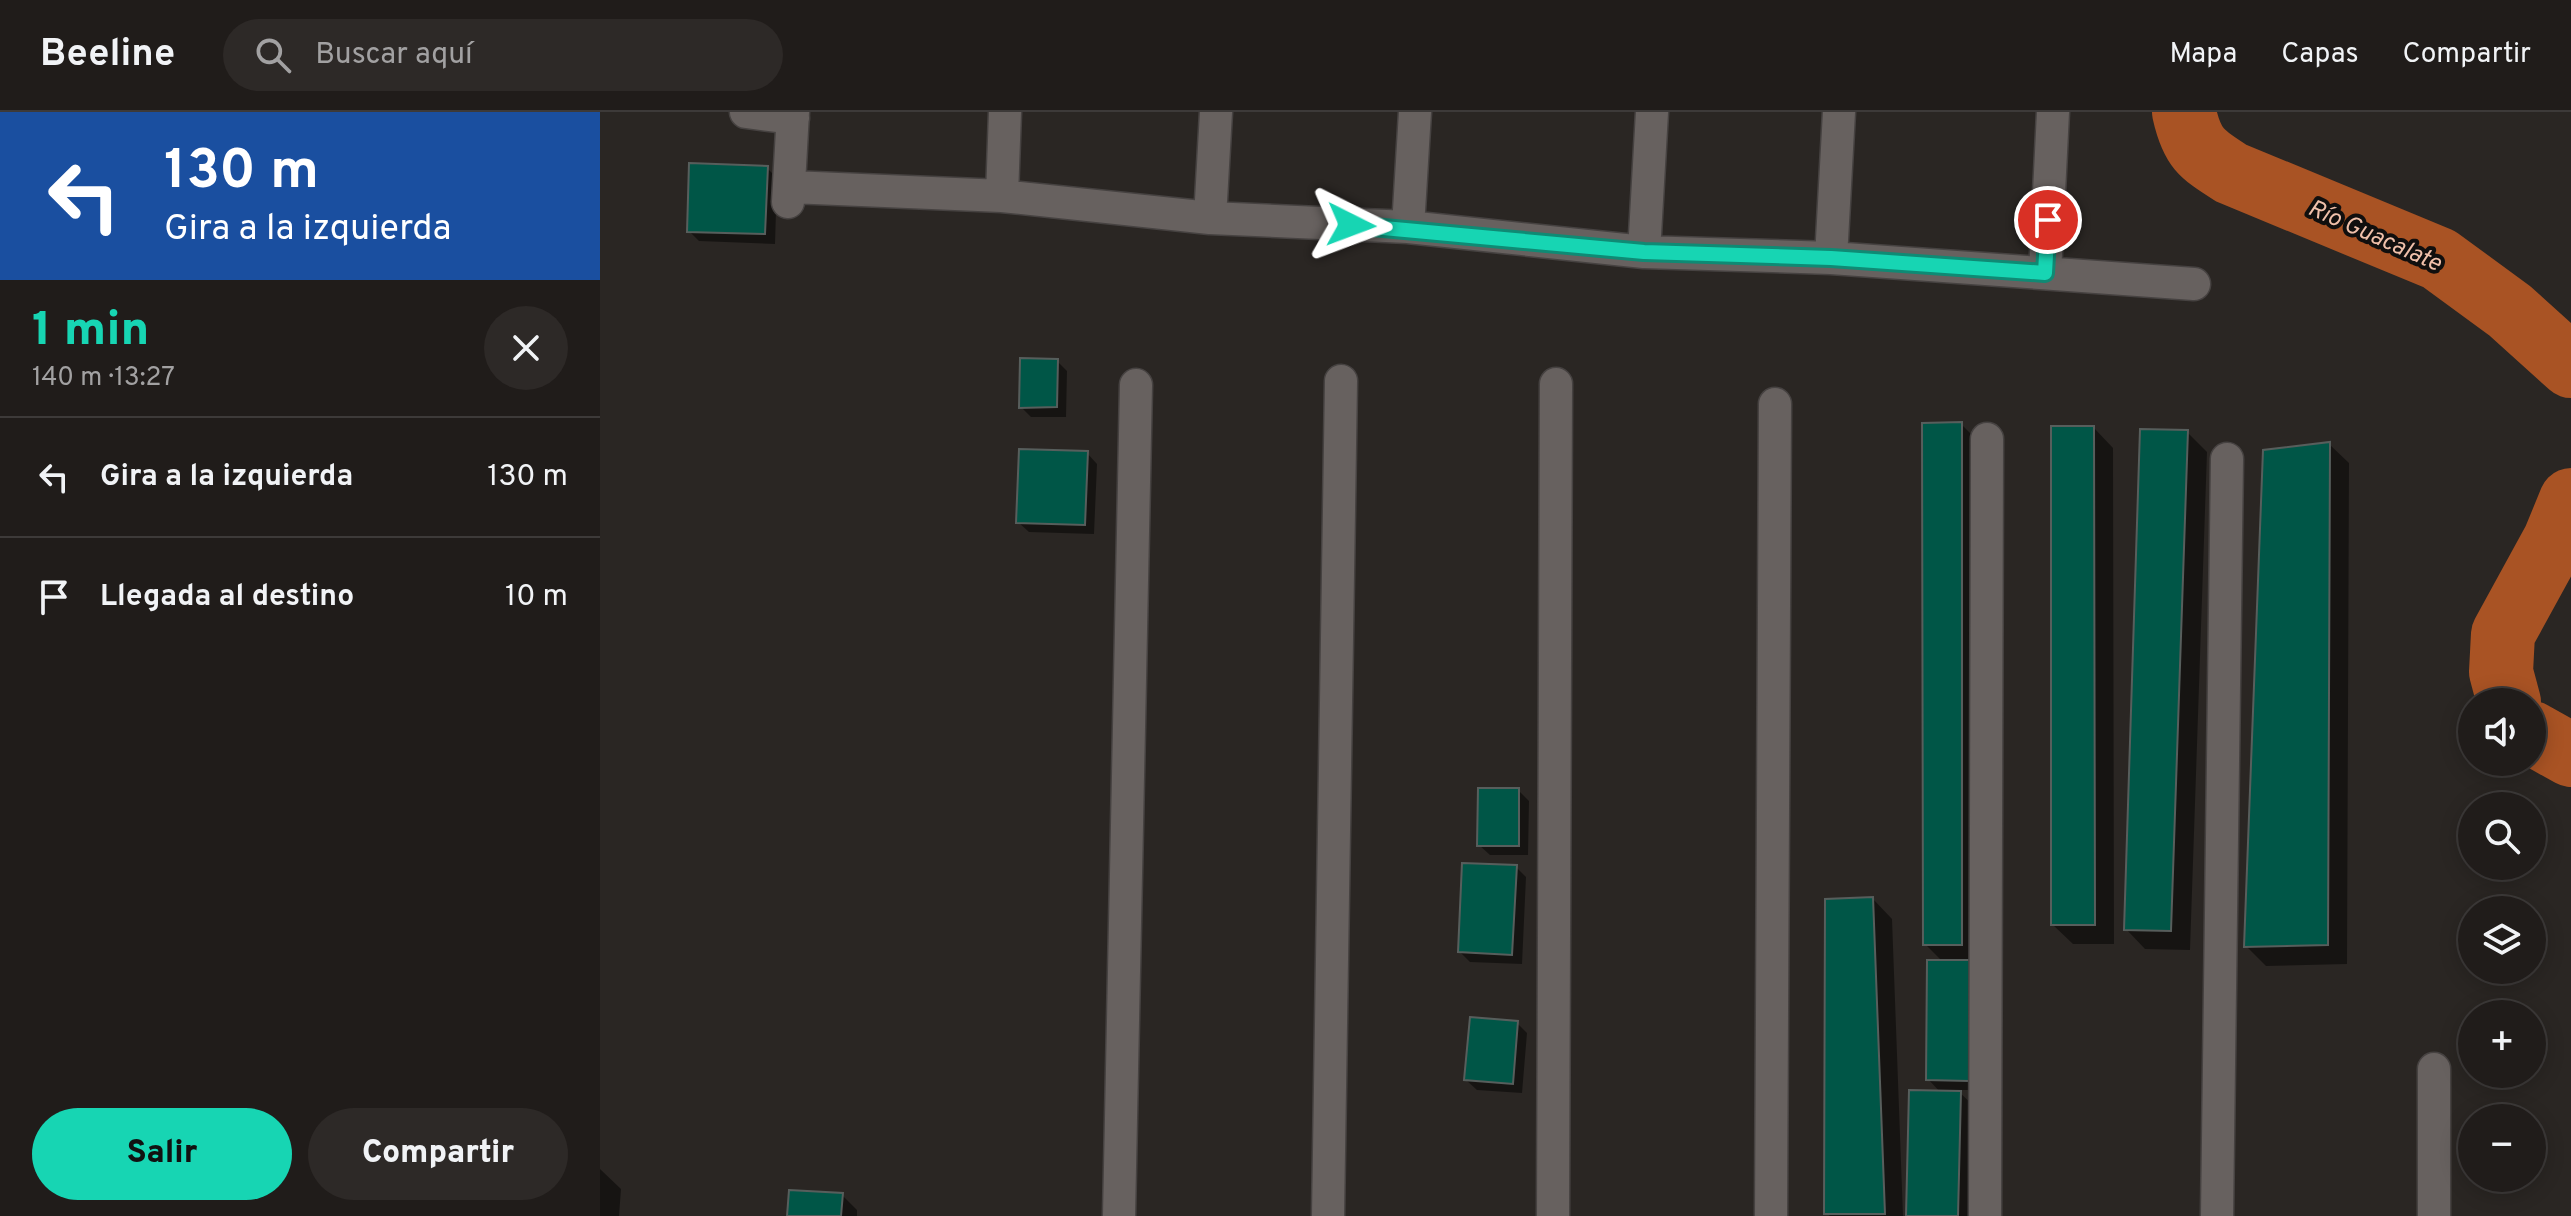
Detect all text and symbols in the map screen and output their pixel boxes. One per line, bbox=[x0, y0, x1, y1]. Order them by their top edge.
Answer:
search box bbox=[223, 19, 783, 91]
text: Beeline bbox=[40, 31, 175, 80]
icon: search bbox=[251, 33, 295, 77]
text: Buscar aquí bbox=[315, 37, 473, 74]
text: Mapa bbox=[2170, 37, 2237, 73]
text: Capas bbox=[2281, 37, 2359, 73]
text: Compartir bbox=[2403, 37, 2531, 73]
text: 130 m bbox=[164, 138, 319, 208]
icon: left bbox=[32, 144, 136, 248]
position arrow bbox=[1309, 183, 1393, 267]
pin bbox=[2014, 186, 2082, 254]
water label: Río Guacalate bbox=[2303, 194, 2446, 280]
icon: arrive bbox=[2026, 198, 2070, 242]
text: Gira a la izquierda bbox=[164, 207, 451, 253]
text: 1 min bbox=[32, 302, 149, 362]
button: close bbox=[484, 306, 568, 390]
text: 140 m · 13:27 bbox=[32, 362, 175, 395]
icon: left bbox=[32, 455, 76, 499]
text: Gira a la izquierda bbox=[100, 459, 353, 496]
text: 130 m bbox=[487, 459, 568, 496]
icon: arrive bbox=[32, 575, 76, 619]
text: Llegada al destino bbox=[100, 579, 354, 616]
text: 10 m bbox=[505, 579, 568, 616]
map controls bbox=[2458, 688, 2546, 1192]
button: sound bbox=[2458, 688, 2546, 776]
button: search bbox=[2458, 792, 2546, 880]
button: layers bbox=[2458, 896, 2546, 984]
button: + bbox=[2458, 1000, 2546, 1088]
button: − bbox=[2458, 1104, 2546, 1192]
button: Salir bbox=[32, 1108, 292, 1200]
button: Compartir bbox=[308, 1108, 568, 1200]

